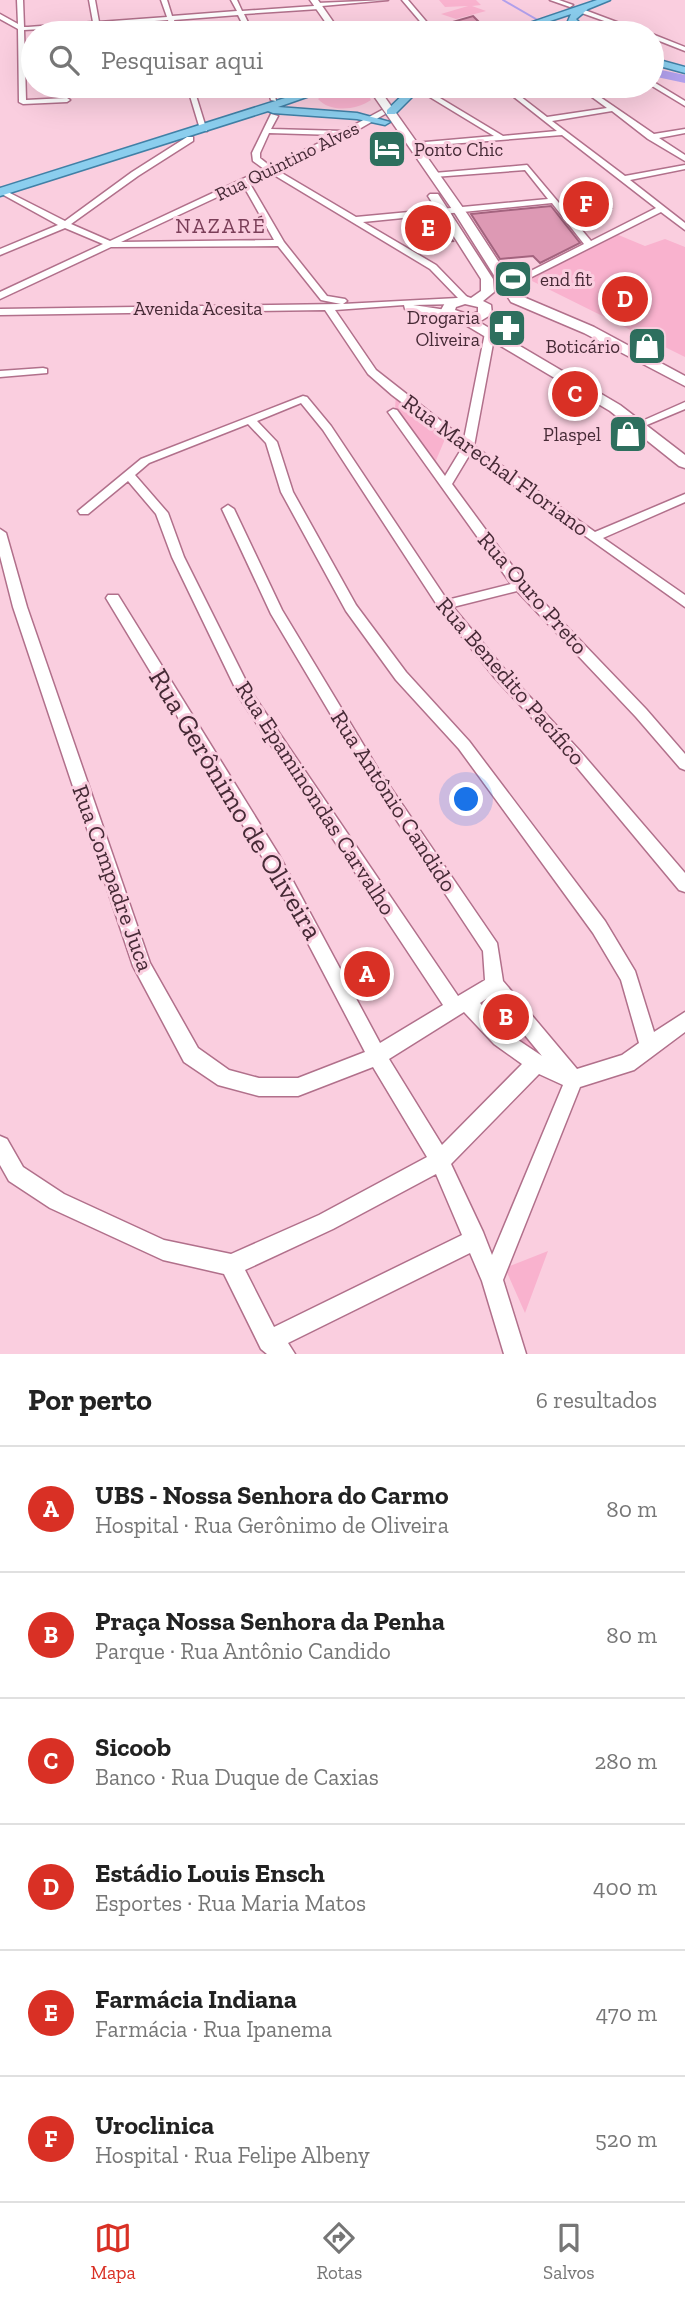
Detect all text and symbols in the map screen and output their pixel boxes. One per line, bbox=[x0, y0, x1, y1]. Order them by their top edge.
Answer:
search box bbox=[21, 21, 664, 98]
icon: search bbox=[45, 41, 83, 79]
text: Pesquisar aqui bbox=[101, 44, 263, 76]
street label: Rua Quintino Alves bbox=[211, 116, 363, 206]
hotel icon: Ponto Chic bbox=[366, 128, 408, 170]
place label: Ponto Chic bbox=[414, 138, 503, 161]
pin: F bbox=[563, 178, 609, 230]
pin: E bbox=[405, 202, 451, 254]
district label: NAZARÉ bbox=[175, 213, 267, 238]
sports icon: end fit bbox=[492, 258, 534, 300]
place label: end fit bbox=[540, 268, 592, 291]
pin: D bbox=[602, 273, 648, 325]
street label: Avenida Acesita bbox=[134, 297, 262, 320]
place label: Drogaria Oliveira bbox=[407, 306, 480, 351]
pharmacy icon: Drogaria Oliveira bbox=[486, 307, 528, 349]
shop icon: Boticário bbox=[626, 325, 668, 367]
place label: Boticário bbox=[545, 335, 620, 358]
pin: C bbox=[552, 368, 598, 420]
street label: Rua Marechal Floriano bbox=[397, 388, 595, 542]
shop icon: Plaspel bbox=[607, 413, 649, 455]
place label: Plaspel bbox=[543, 423, 601, 446]
street label: Rua Ouro Preto bbox=[472, 526, 594, 660]
street label: Rua Benedito Pacífico bbox=[430, 591, 592, 771]
street label: Rua Gerônimo de Oliveira bbox=[142, 663, 330, 946]
street label: Rua Epaminondas Carvalho bbox=[230, 676, 402, 920]
street label: Rua Antônio Candido bbox=[325, 705, 463, 897]
street label: Rua Compadre Juca bbox=[66, 781, 160, 975]
your location bbox=[449, 782, 483, 816]
pin: A bbox=[344, 948, 390, 1000]
pin: B bbox=[483, 991, 529, 1043]
text: Por perto bbox=[28, 1382, 152, 1418]
text: 6 resultados bbox=[536, 1386, 657, 1414]
text: UBS - Nossa Senhora do Carmo bbox=[95, 1479, 449, 1511]
text: A bbox=[43, 1495, 59, 1523]
text: 80 m bbox=[606, 1495, 657, 1523]
text: Hospital · Rua Gerônimo de Oliveira bbox=[95, 1511, 449, 1539]
text: Praça Nossa Senhora da Penha bbox=[95, 1605, 445, 1637]
text: B bbox=[44, 1621, 58, 1649]
text: 80 m bbox=[606, 1621, 657, 1649]
text: Parque · Rua Antônio Candido bbox=[95, 1637, 391, 1665]
text: Sicoob bbox=[95, 1731, 171, 1763]
text: C bbox=[44, 1747, 58, 1775]
text: 280 m bbox=[594, 1747, 657, 1775]
text: Banco · Rua Duque de Caxias bbox=[95, 1763, 379, 1791]
text: Estádio Louis Ensch bbox=[95, 1857, 325, 1889]
text: D bbox=[43, 1873, 59, 1901]
text: 400 m bbox=[593, 1873, 657, 1901]
text: Esportes · Rua Maria Matos bbox=[95, 1889, 366, 1917]
text: Farmácia Indiana bbox=[95, 1983, 297, 2015]
text: E bbox=[44, 1999, 58, 2027]
text: 470 m bbox=[596, 1999, 657, 2027]
text: Farmácia · Rua Ipanema bbox=[95, 2015, 332, 2043]
text: Uroclinica bbox=[95, 2109, 214, 2141]
text: F bbox=[44, 2125, 58, 2153]
text: 520 m bbox=[595, 2125, 657, 2153]
text: Hospital · Rua Felipe Albeny bbox=[95, 2141, 370, 2169]
tab: Mapa bbox=[90, 2219, 136, 2284]
tab: Rotas bbox=[317, 2219, 362, 2284]
tab: Salvos bbox=[543, 2219, 595, 2284]

